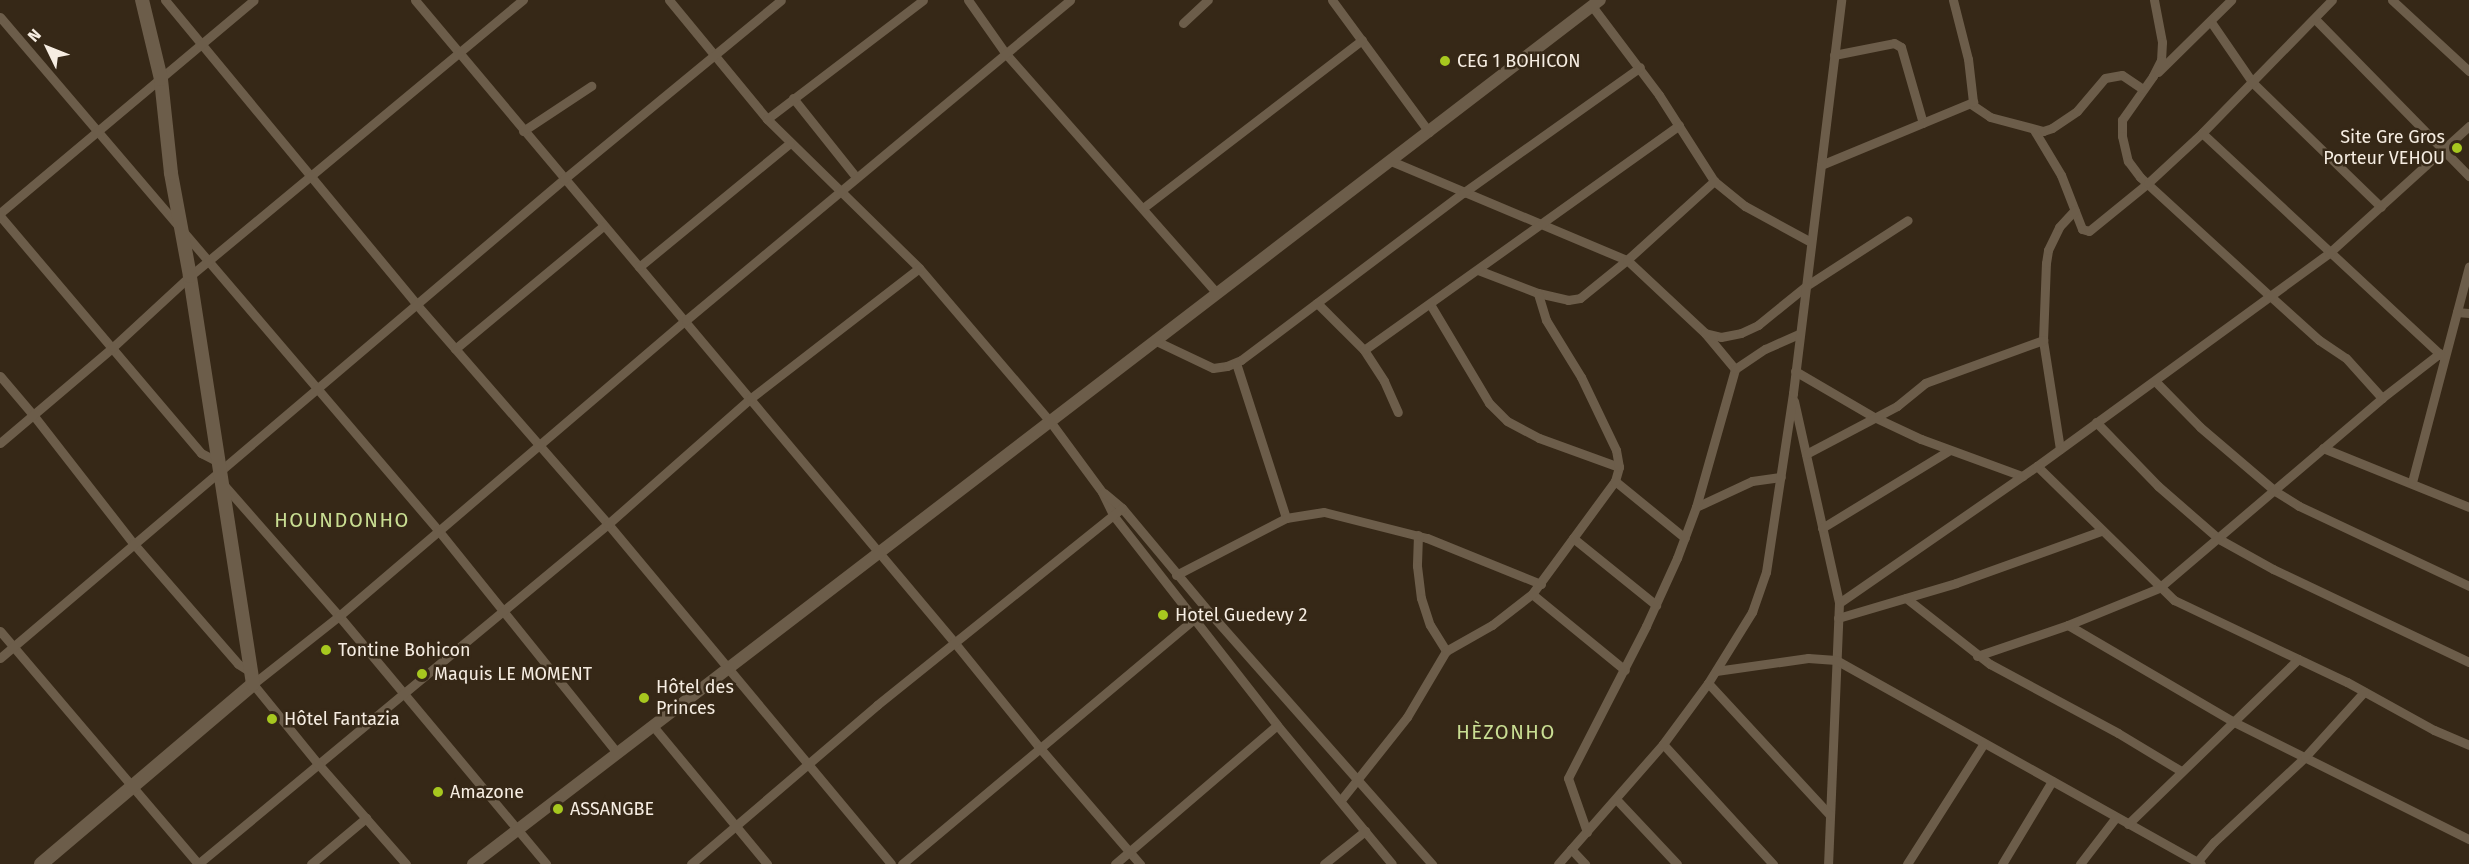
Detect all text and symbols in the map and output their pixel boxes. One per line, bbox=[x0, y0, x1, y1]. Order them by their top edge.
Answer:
north arrow bbox=[18, 18, 78, 78]
text: N bbox=[24, 25, 45, 46]
place label: CEG 1 BOHICON bbox=[1457, 50, 1581, 72]
marker: CEG 1 BOHICON bbox=[1438, 54, 1452, 68]
place label: Site Gre Gros Porteur VEHOU bbox=[2323, 127, 2445, 170]
marker: Site Gre Gros Porteur VEHOU bbox=[2450, 141, 2464, 155]
district label: HOUNDONHO bbox=[274, 508, 410, 532]
place label: Hotel Guedevy 2 bbox=[1175, 604, 1307, 626]
marker: Hotel Guedevy 2 bbox=[1156, 608, 1170, 622]
place label: Tontine Bohicon bbox=[338, 639, 470, 661]
marker: Tontine Bohicon bbox=[319, 643, 333, 657]
place label: Maquis LE MOMENT bbox=[434, 663, 592, 685]
marker: Maquis LE MOMENT bbox=[415, 667, 429, 681]
place label: Hôtel des Princes bbox=[656, 677, 734, 720]
marker: Hôtel des Princes bbox=[637, 691, 651, 705]
place label: Hôtel Fantazia bbox=[284, 708, 400, 730]
marker: Hôtel Fantazia bbox=[265, 712, 279, 726]
district label: HÈZONHO bbox=[1456, 720, 1556, 744]
place label: Amazone bbox=[450, 781, 524, 803]
marker: Amazone bbox=[431, 785, 445, 799]
place label: ASSANGBE bbox=[570, 798, 654, 820]
marker: ASSANGBE bbox=[551, 802, 565, 816]

